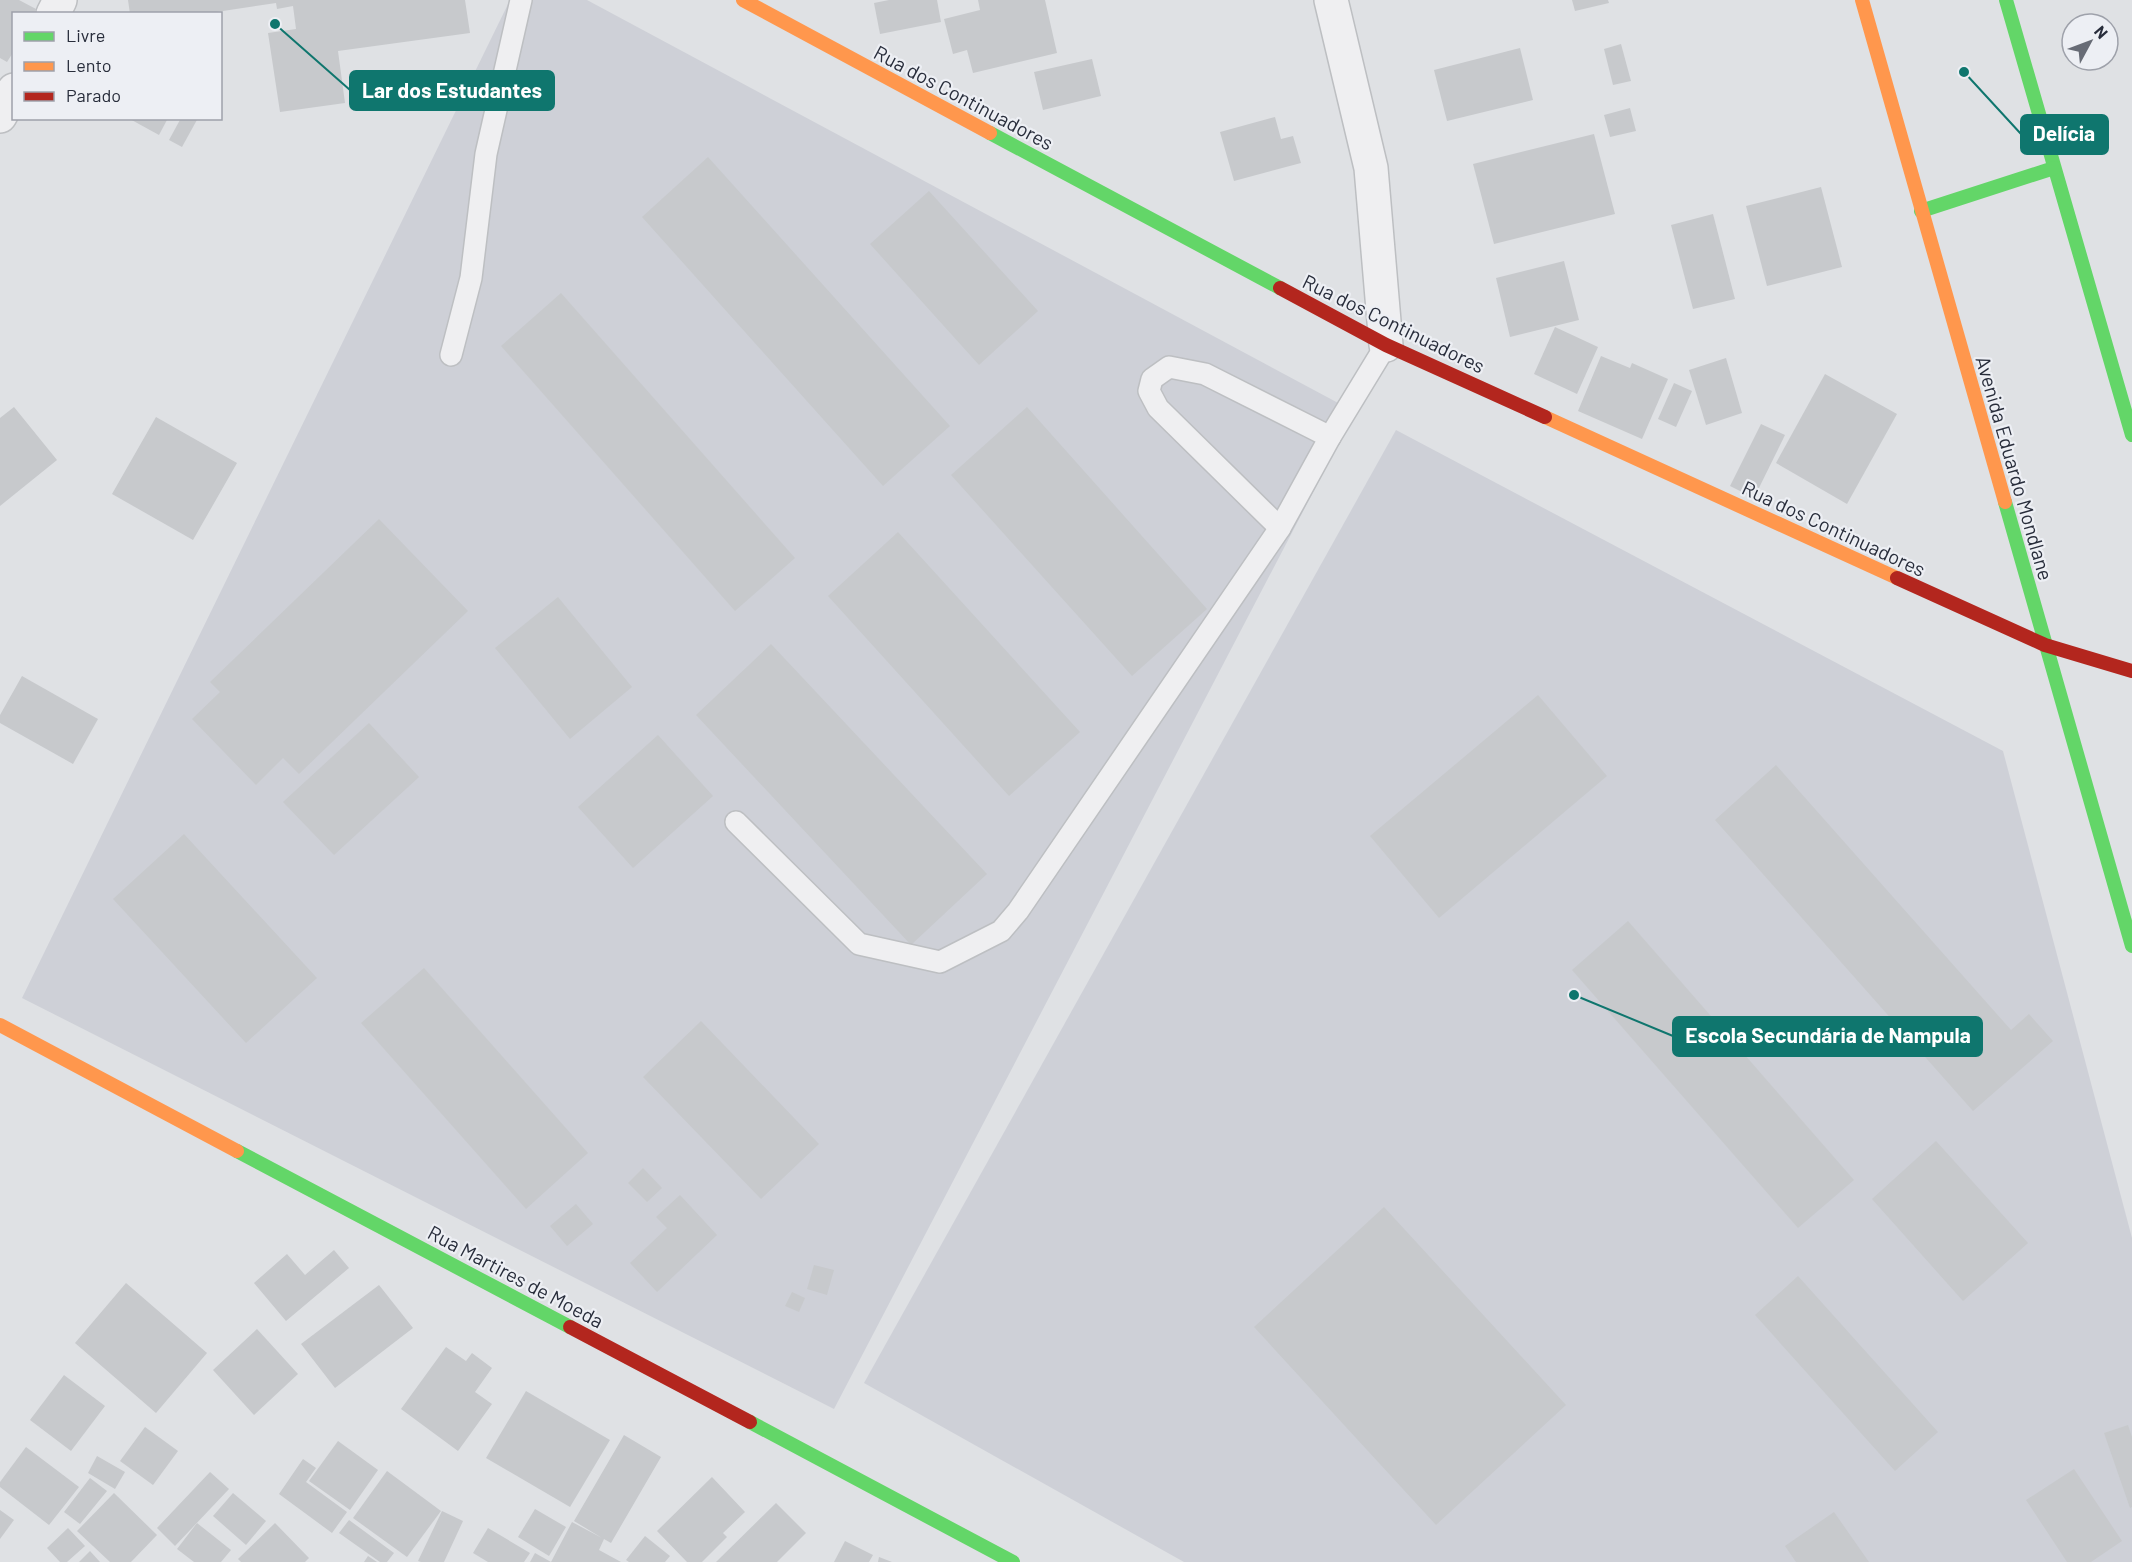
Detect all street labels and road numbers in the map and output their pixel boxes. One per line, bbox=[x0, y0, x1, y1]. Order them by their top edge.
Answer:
street label: Rua dos Continuadores bbox=[870, 40, 1058, 154]
street label: Rua dos Continuadores bbox=[1299, 268, 1489, 378]
street label: Avenida Eduardo Mondlane bbox=[1971, 353, 2059, 583]
street label: Rua dos Continuadores bbox=[1738, 475, 1930, 581]
street label: Rua Martires de Moeda bbox=[424, 1220, 608, 1332]

